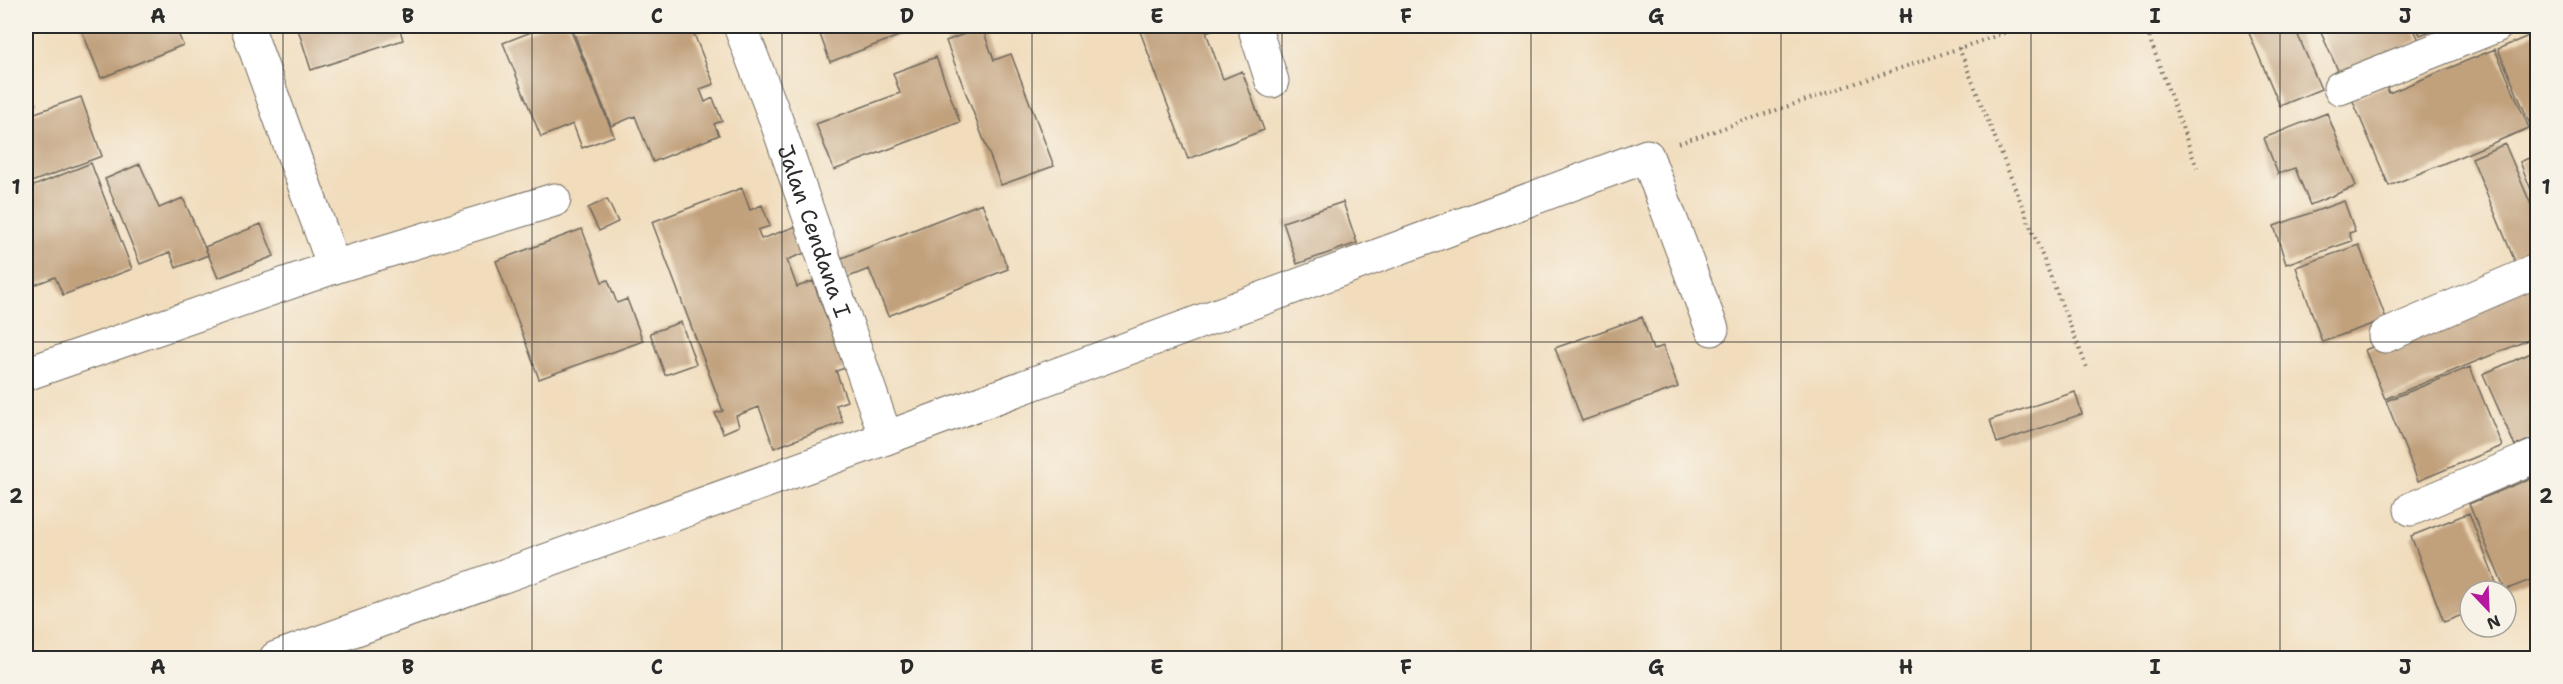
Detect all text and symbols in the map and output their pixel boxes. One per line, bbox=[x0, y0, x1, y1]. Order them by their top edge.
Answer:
text: A bbox=[150, 3, 166, 29]
text: B bbox=[402, 3, 414, 29]
text: C bbox=[651, 3, 663, 29]
text: D bbox=[900, 3, 914, 29]
text: E bbox=[1150, 3, 1164, 29]
text: F bbox=[1400, 3, 1412, 29]
text: G bbox=[1648, 3, 1664, 29]
text: H bbox=[1899, 3, 1913, 29]
text: I bbox=[2149, 3, 2161, 29]
text: J bbox=[2399, 3, 2412, 29]
street label: Jalan Cendana I bbox=[771, 141, 857, 321]
text: 1 bbox=[11, 174, 21, 200]
text: 1 bbox=[2541, 174, 2551, 200]
text: 2 bbox=[9, 483, 23, 509]
text: 2 bbox=[2539, 483, 2553, 509]
north arrow bbox=[2458, 579, 2518, 639]
text: N bbox=[2484, 610, 2504, 634]
text: A bbox=[150, 654, 166, 680]
text: B bbox=[402, 654, 414, 680]
text: C bbox=[651, 654, 663, 680]
text: D bbox=[900, 654, 914, 680]
text: E bbox=[1150, 654, 1164, 680]
text: F bbox=[1400, 654, 1412, 680]
text: G bbox=[1648, 654, 1664, 680]
text: H bbox=[1899, 654, 1913, 680]
text: I bbox=[2149, 654, 2161, 680]
text: J bbox=[2399, 654, 2412, 680]

